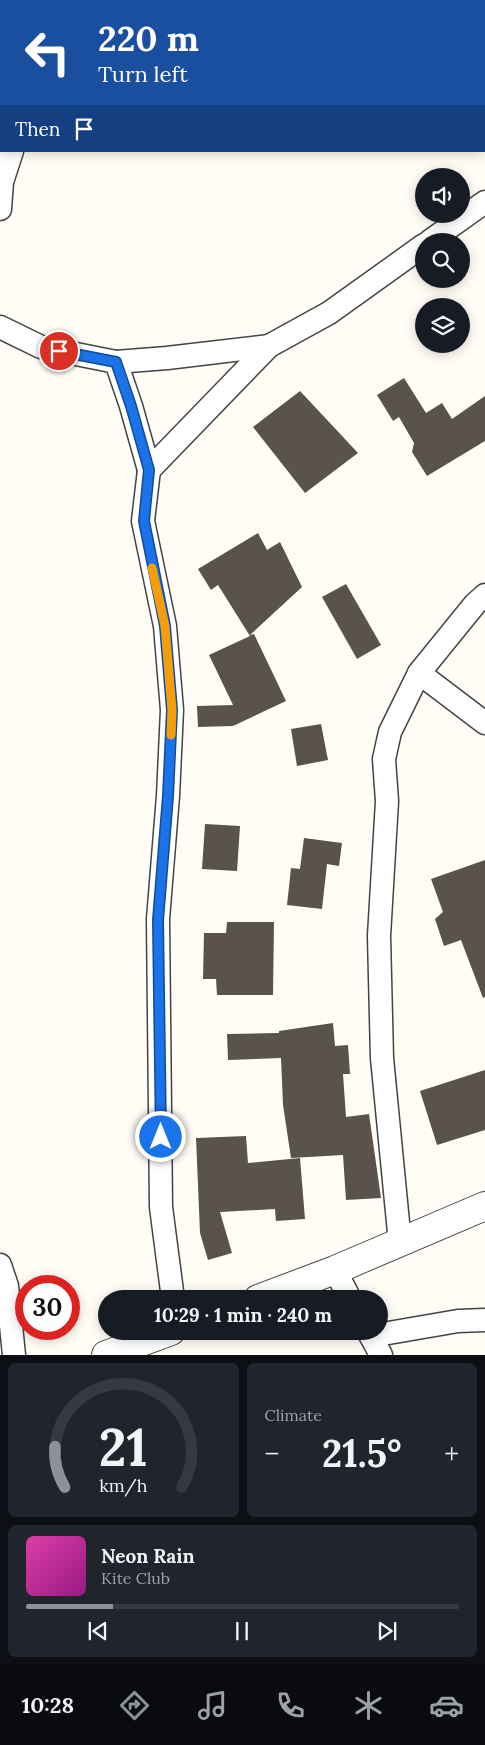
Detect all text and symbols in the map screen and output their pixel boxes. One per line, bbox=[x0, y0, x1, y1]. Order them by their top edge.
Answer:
text: 220 m bbox=[98, 16, 199, 61]
icon: left bbox=[15, 20, 80, 85]
text: Turn left bbox=[98, 60, 188, 88]
icon: arrive bbox=[70, 115, 98, 143]
text: Then bbox=[15, 117, 60, 141]
map controls bbox=[415, 168, 470, 353]
button: sound bbox=[415, 168, 470, 223]
button: search bbox=[415, 233, 470, 288]
button: layers bbox=[415, 298, 470, 353]
pin bbox=[38, 330, 80, 372]
icon: arrive bbox=[45, 337, 73, 365]
position arrow bbox=[134, 1110, 186, 1162]
speed limit sign: 30 bbox=[15, 1275, 80, 1340]
text: 10:29 · 1 min · 240 m bbox=[154, 1303, 332, 1327]
text: Climate bbox=[265, 1405, 322, 1425]
text: 21 bbox=[99, 1414, 148, 1480]
text: 21.5° bbox=[322, 1429, 402, 1477]
text: − bbox=[265, 1436, 279, 1472]
text: + bbox=[444, 1436, 459, 1472]
text: km/h bbox=[99, 1474, 148, 1497]
text: Neon Rain bbox=[101, 1544, 195, 1568]
text: Kite Club bbox=[101, 1568, 170, 1588]
icon: previous bbox=[84, 1617, 112, 1645]
icon: pause bbox=[228, 1617, 256, 1645]
icon: next bbox=[373, 1617, 401, 1645]
icon: directions bbox=[117, 1688, 152, 1723]
icon: music bbox=[195, 1688, 230, 1723]
icon: phone bbox=[273, 1688, 308, 1723]
icon: climate bbox=[351, 1688, 386, 1723]
icon: car bbox=[429, 1688, 464, 1723]
text: 10:28 bbox=[21, 1691, 74, 1719]

